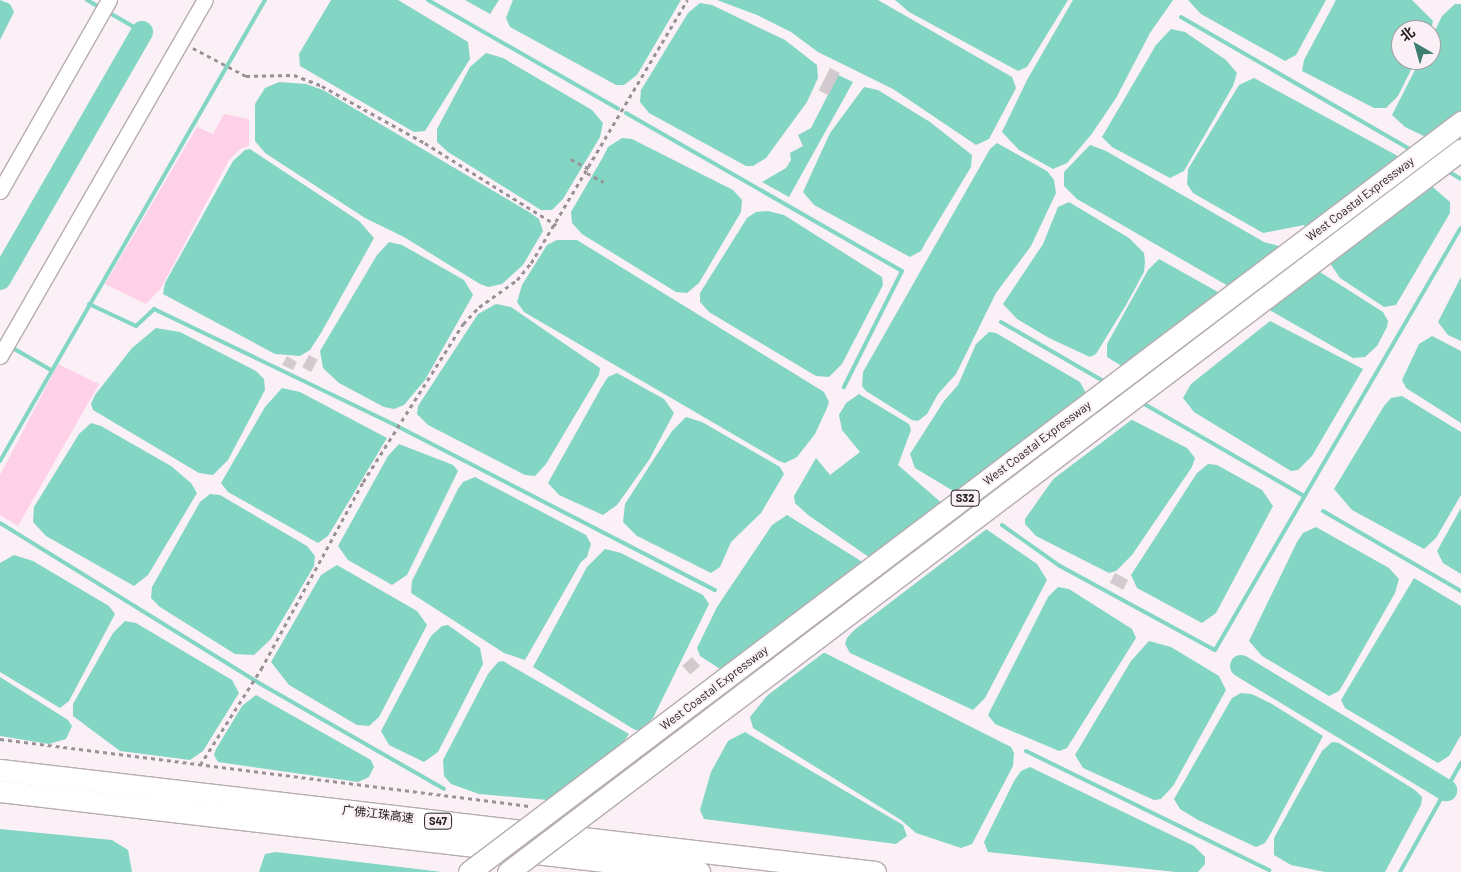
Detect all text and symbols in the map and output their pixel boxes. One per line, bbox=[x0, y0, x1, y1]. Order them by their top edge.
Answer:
north arrow bbox=[1391, 20, 1441, 70]
text: 北 bbox=[1396, 23, 1418, 45]
street label: West Coastal Expressway bbox=[1303, 154, 1417, 244]
street label: West Coastal Expressway bbox=[980, 398, 1094, 488]
road number: S32 bbox=[950, 489, 980, 506]
street label: West Coastal Expressway bbox=[657, 643, 771, 733]
street label: 广佛江珠高速 bbox=[341, 802, 415, 826]
road number: S47 bbox=[423, 812, 453, 829]

